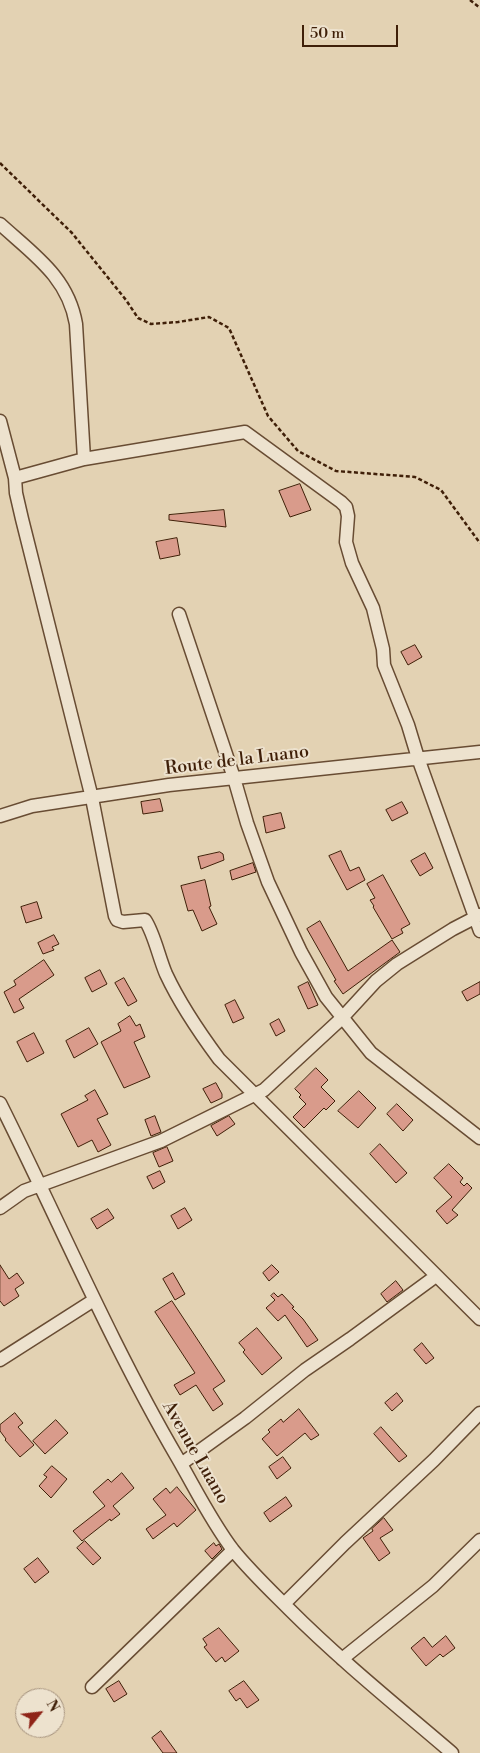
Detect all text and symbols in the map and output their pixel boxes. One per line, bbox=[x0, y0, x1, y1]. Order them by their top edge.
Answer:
scale bar bbox=[305, 15, 401, 47]
text: 50 m bbox=[310, 24, 344, 43]
street label: Route de la Luano bbox=[164, 741, 310, 781]
street label: Avenue Luano bbox=[157, 1398, 233, 1508]
north arrow bbox=[15, 1688, 65, 1738]
text: N bbox=[42, 1697, 63, 1715]

